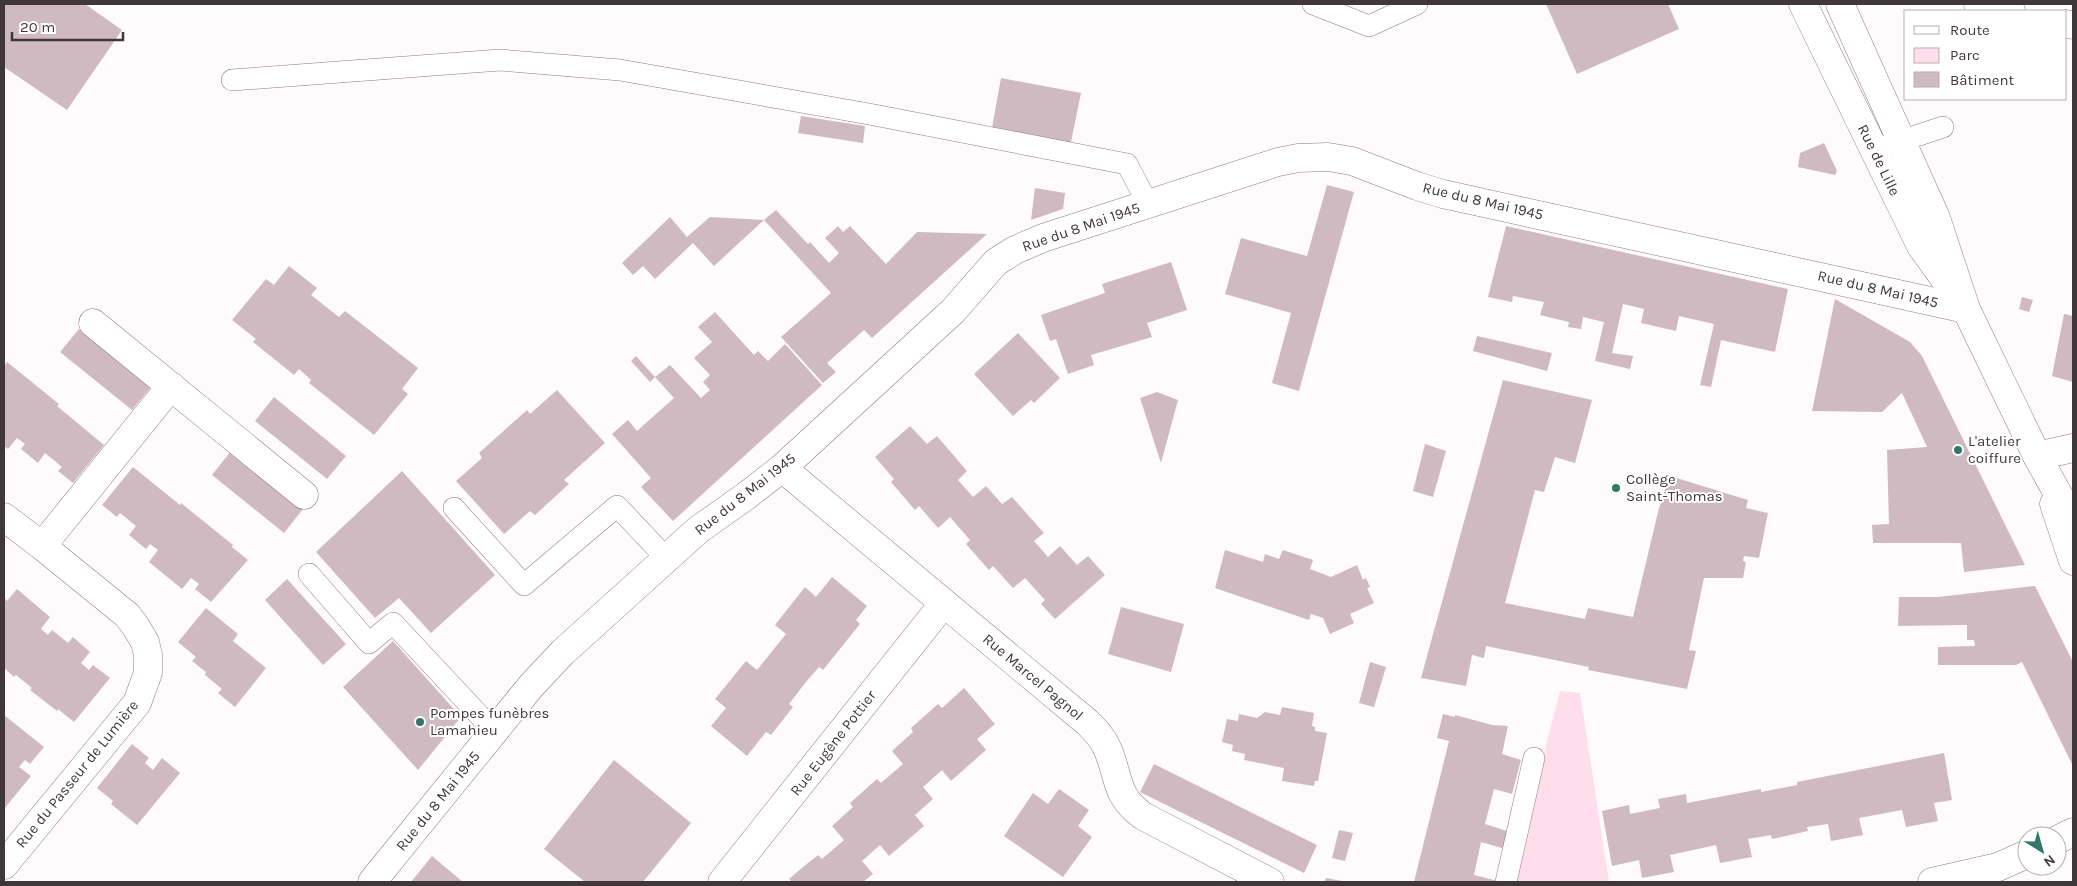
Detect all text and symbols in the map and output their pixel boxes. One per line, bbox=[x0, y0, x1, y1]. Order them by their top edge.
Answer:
scale bar bbox=[12, 10, 124, 42]
legend bbox=[1904, 10, 2067, 100]
text: 20 m bbox=[20, 18, 55, 36]
text: Route bbox=[1950, 21, 1990, 39]
text: Parc bbox=[1950, 46, 1980, 64]
text: Bâtiment bbox=[1950, 71, 2014, 89]
street label: Rue de Lille bbox=[1854, 121, 1904, 199]
street label: Rue du 8 Mai 1945 bbox=[1421, 178, 1545, 224]
street label: Rue du 8 Mai 1945 bbox=[1020, 198, 1142, 256]
street label: Rue du 8 Mai 1945 bbox=[1816, 266, 1940, 312]
place label: L'atelier coiffure bbox=[1968, 432, 2021, 467]
marker: L'atelier coiffure bbox=[1952, 444, 1964, 456]
street label: Rue du 8 Mai 1945 bbox=[691, 449, 799, 539]
place label: Collège Saint-Thomas bbox=[1626, 470, 1723, 505]
marker: Collège Saint-Thomas bbox=[1610, 482, 1622, 494]
street label: Rue Marcel Pagnol bbox=[979, 630, 1087, 724]
street label: Rue Eugène Pottier bbox=[786, 686, 880, 799]
street label: Rue du Passeur de Lumière bbox=[12, 697, 142, 851]
place label: Pompes funèbres Lamahieu bbox=[430, 704, 549, 739]
marker: Pompes funèbres Lamahieu bbox=[414, 716, 426, 728]
street label: Rue du 8 Mai 1945 bbox=[392, 747, 484, 855]
north arrow bbox=[2017, 826, 2067, 876]
text: N bbox=[2040, 851, 2059, 871]

